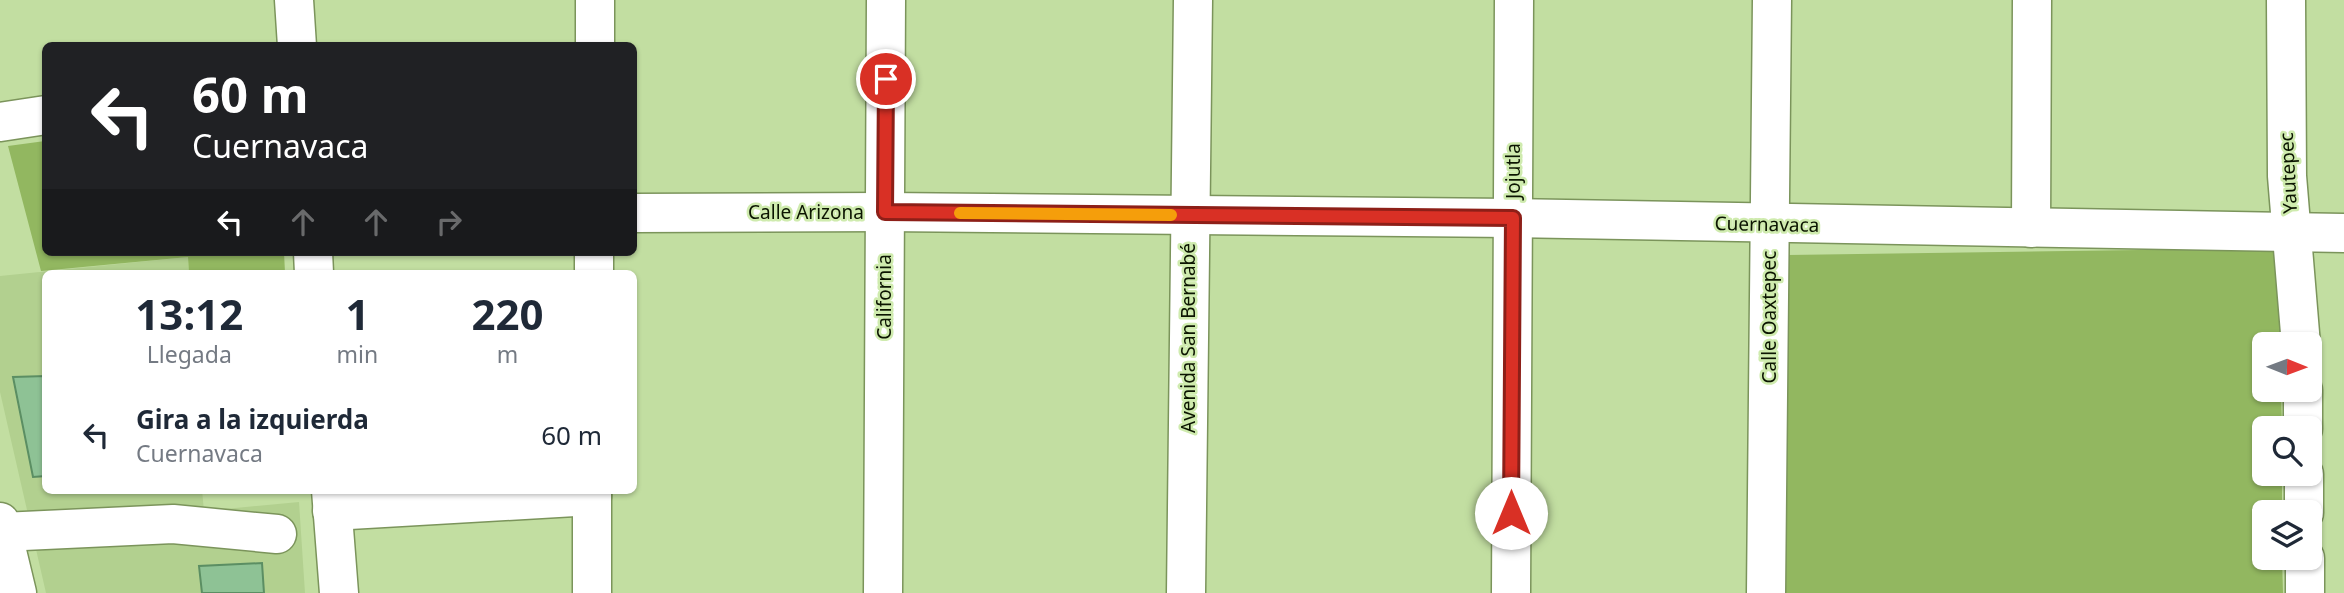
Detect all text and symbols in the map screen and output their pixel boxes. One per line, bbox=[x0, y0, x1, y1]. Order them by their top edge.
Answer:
pin bbox=[856, 49, 916, 109]
icon: arrive bbox=[867, 60, 905, 98]
text: 60 m bbox=[192, 61, 309, 127]
icon: left bbox=[77, 70, 168, 161]
text: Cuernavaca bbox=[192, 124, 369, 167]
street label: Yautepec bbox=[2273, 132, 2303, 214]
street label: Jojutla bbox=[1500, 143, 1526, 201]
street label: Calle Arizona bbox=[748, 199, 864, 225]
icon: left bbox=[211, 203, 249, 241]
icon: ahead bbox=[284, 203, 322, 241]
icon: ahead bbox=[357, 203, 395, 241]
icon: right bbox=[430, 203, 468, 241]
street label: Cuernavaca bbox=[1714, 210, 1820, 238]
street label: Avenida San Bernabé bbox=[1175, 243, 1201, 433]
street label: Calle Oaxtepec bbox=[1756, 251, 1782, 383]
street label: California bbox=[871, 254, 897, 340]
text: 13:12 bbox=[135, 285, 243, 342]
text: 1 bbox=[345, 285, 369, 342]
text: 220 bbox=[472, 285, 544, 342]
north arrow bbox=[2252, 332, 2322, 402]
map controls bbox=[2252, 332, 2322, 570]
text: Llegada bbox=[147, 338, 232, 370]
text: min bbox=[337, 338, 378, 370]
text: m bbox=[497, 338, 518, 370]
text: Gira a la izquierda bbox=[136, 401, 369, 437]
icon: left bbox=[77, 416, 115, 454]
button: search bbox=[2252, 416, 2322, 486]
text: 60 m bbox=[541, 417, 602, 453]
text: Cuernavaca bbox=[136, 437, 263, 469]
position arrow bbox=[1474, 476, 1548, 550]
button: layers bbox=[2252, 500, 2322, 570]

